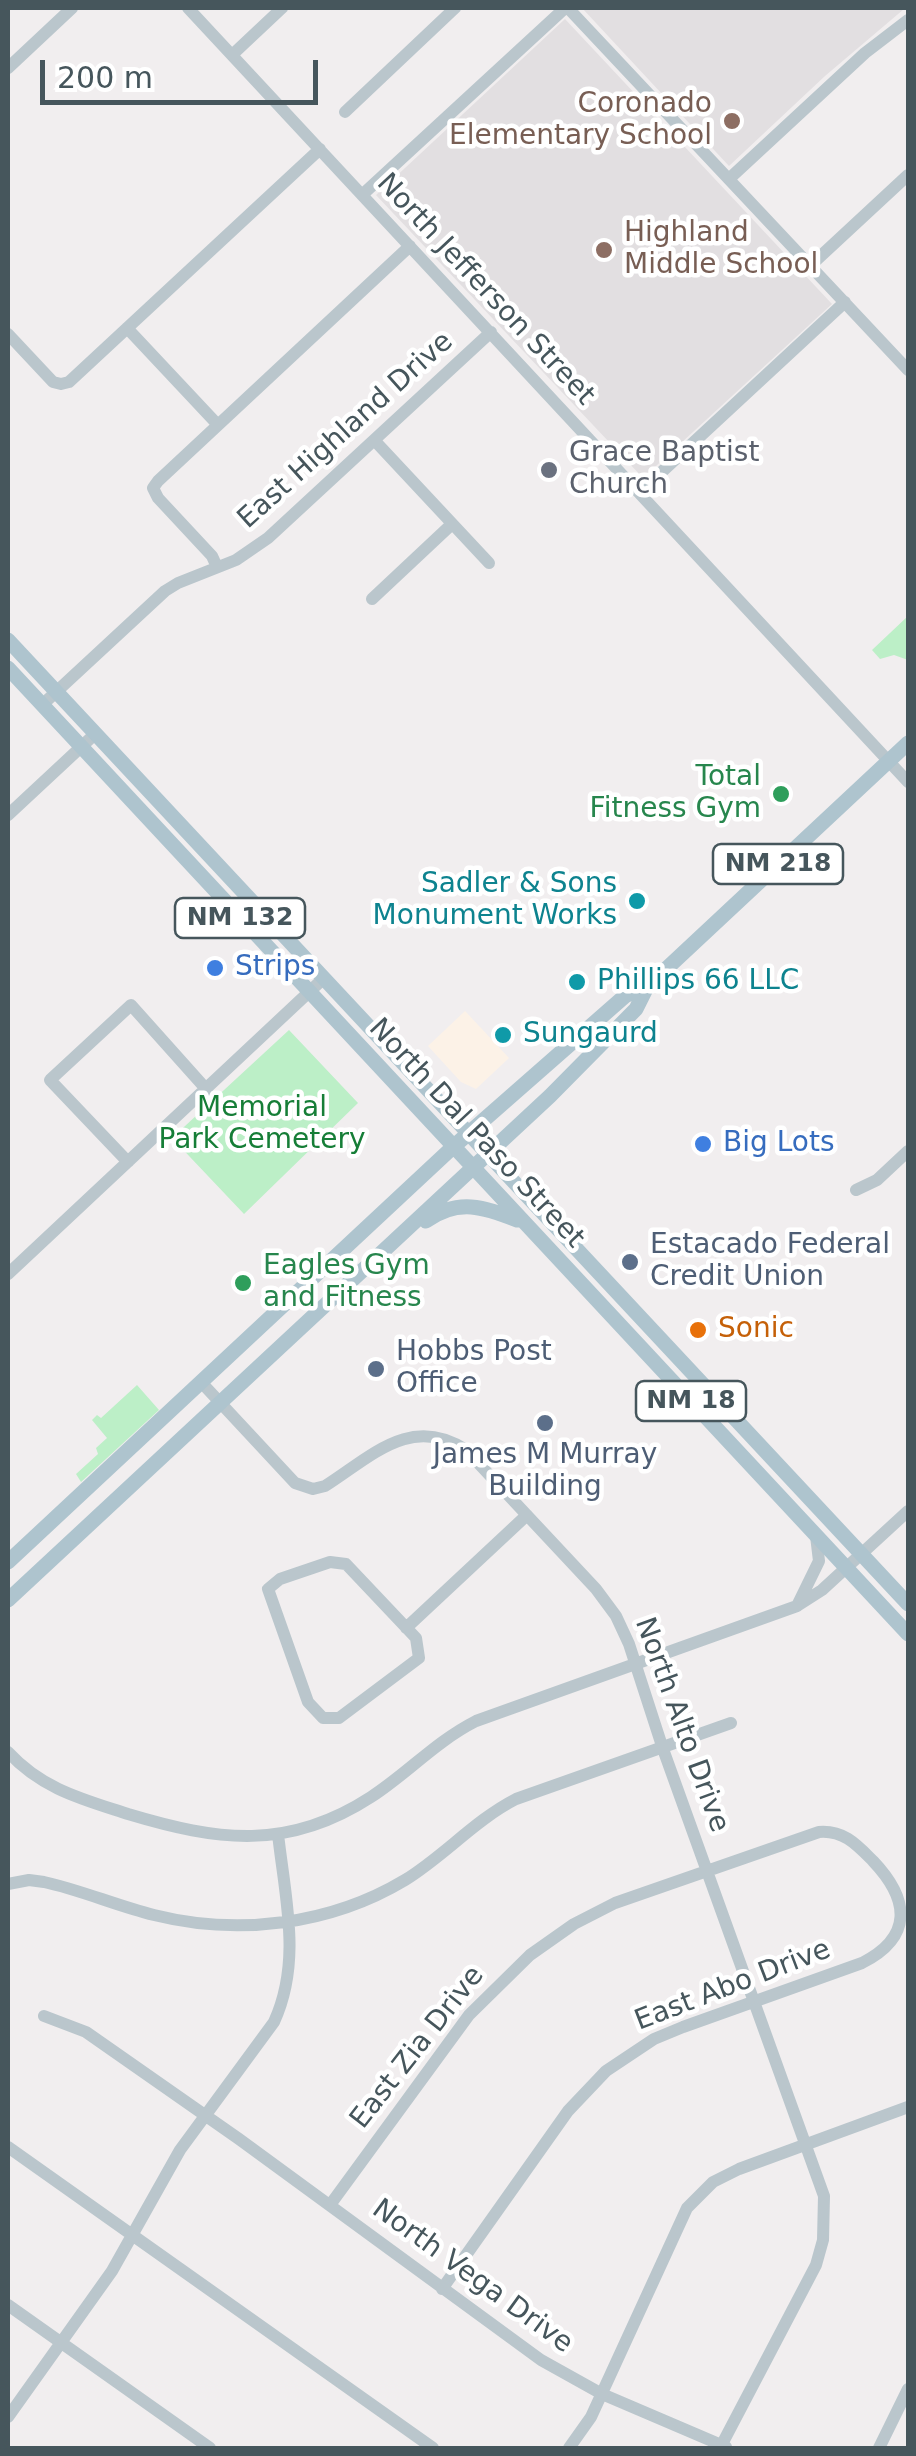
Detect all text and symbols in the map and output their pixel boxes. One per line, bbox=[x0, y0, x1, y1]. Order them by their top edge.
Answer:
scale bar bbox=[45, 40, 322, 102]
text: 200 m bbox=[57, 60, 153, 95]
place label: Coronado Elementary School bbox=[449, 88, 712, 154]
marker: Coronado Elementary School bbox=[721, 110, 743, 132]
street label: North Jefferson Street bbox=[369, 167, 601, 413]
place label: Highland Middle School bbox=[624, 217, 818, 283]
marker: Highland Middle School bbox=[593, 239, 615, 261]
street label: East Highland Drive bbox=[232, 326, 460, 536]
place label: Grace Baptist Church bbox=[569, 437, 759, 503]
marker: Grace Baptist Church bbox=[538, 459, 560, 481]
place label: Total Fitness Gym bbox=[590, 761, 761, 827]
marker: Total Fitness Gym bbox=[770, 783, 792, 805]
road number: NM 218 bbox=[713, 844, 843, 884]
place label: Sadler & Sons Monument Works bbox=[373, 868, 617, 934]
marker: Sadler & Sons Monument Works bbox=[626, 890, 648, 912]
road number: NM 132 bbox=[175, 898, 305, 938]
place label: Strips bbox=[235, 951, 315, 985]
marker: Strips bbox=[204, 957, 226, 979]
place label: Phillips 66 LLC bbox=[597, 965, 799, 999]
marker: Phillips 66 LLC bbox=[566, 971, 588, 993]
street label: North Dal Paso Street bbox=[361, 1012, 591, 1256]
place label: Sungaurd bbox=[523, 1018, 658, 1052]
marker: Sungaurd bbox=[492, 1024, 514, 1046]
park label: Memorial Park Cemetery bbox=[159, 1092, 365, 1158]
place label: Big Lots bbox=[723, 1127, 834, 1161]
marker: Big Lots bbox=[692, 1133, 714, 1155]
place label: Estacado Federal Credit Union bbox=[650, 1229, 890, 1295]
place label: Eagles Gym and Fitness bbox=[263, 1250, 430, 1316]
marker: Estacado Federal Credit Union bbox=[619, 1251, 641, 1273]
marker: Eagles Gym and Fitness bbox=[232, 1272, 254, 1294]
place label: Sonic bbox=[718, 1313, 794, 1347]
marker: Sonic bbox=[687, 1319, 709, 1341]
place label: Hobbs Post Office bbox=[396, 1336, 552, 1402]
marker: Hobbs Post Office bbox=[365, 1358, 387, 1380]
road number: NM 18 bbox=[636, 1381, 746, 1421]
marker: James M Murray Building bbox=[534, 1412, 556, 1434]
place label: James M Murray Building bbox=[433, 1439, 657, 1505]
street label: North Alto Drive bbox=[627, 1613, 735, 1837]
street label: East Abo Drive bbox=[630, 1933, 836, 2039]
street label: East Zia Drive bbox=[344, 1960, 492, 2136]
street label: North Vega Drive bbox=[365, 2193, 579, 2361]

